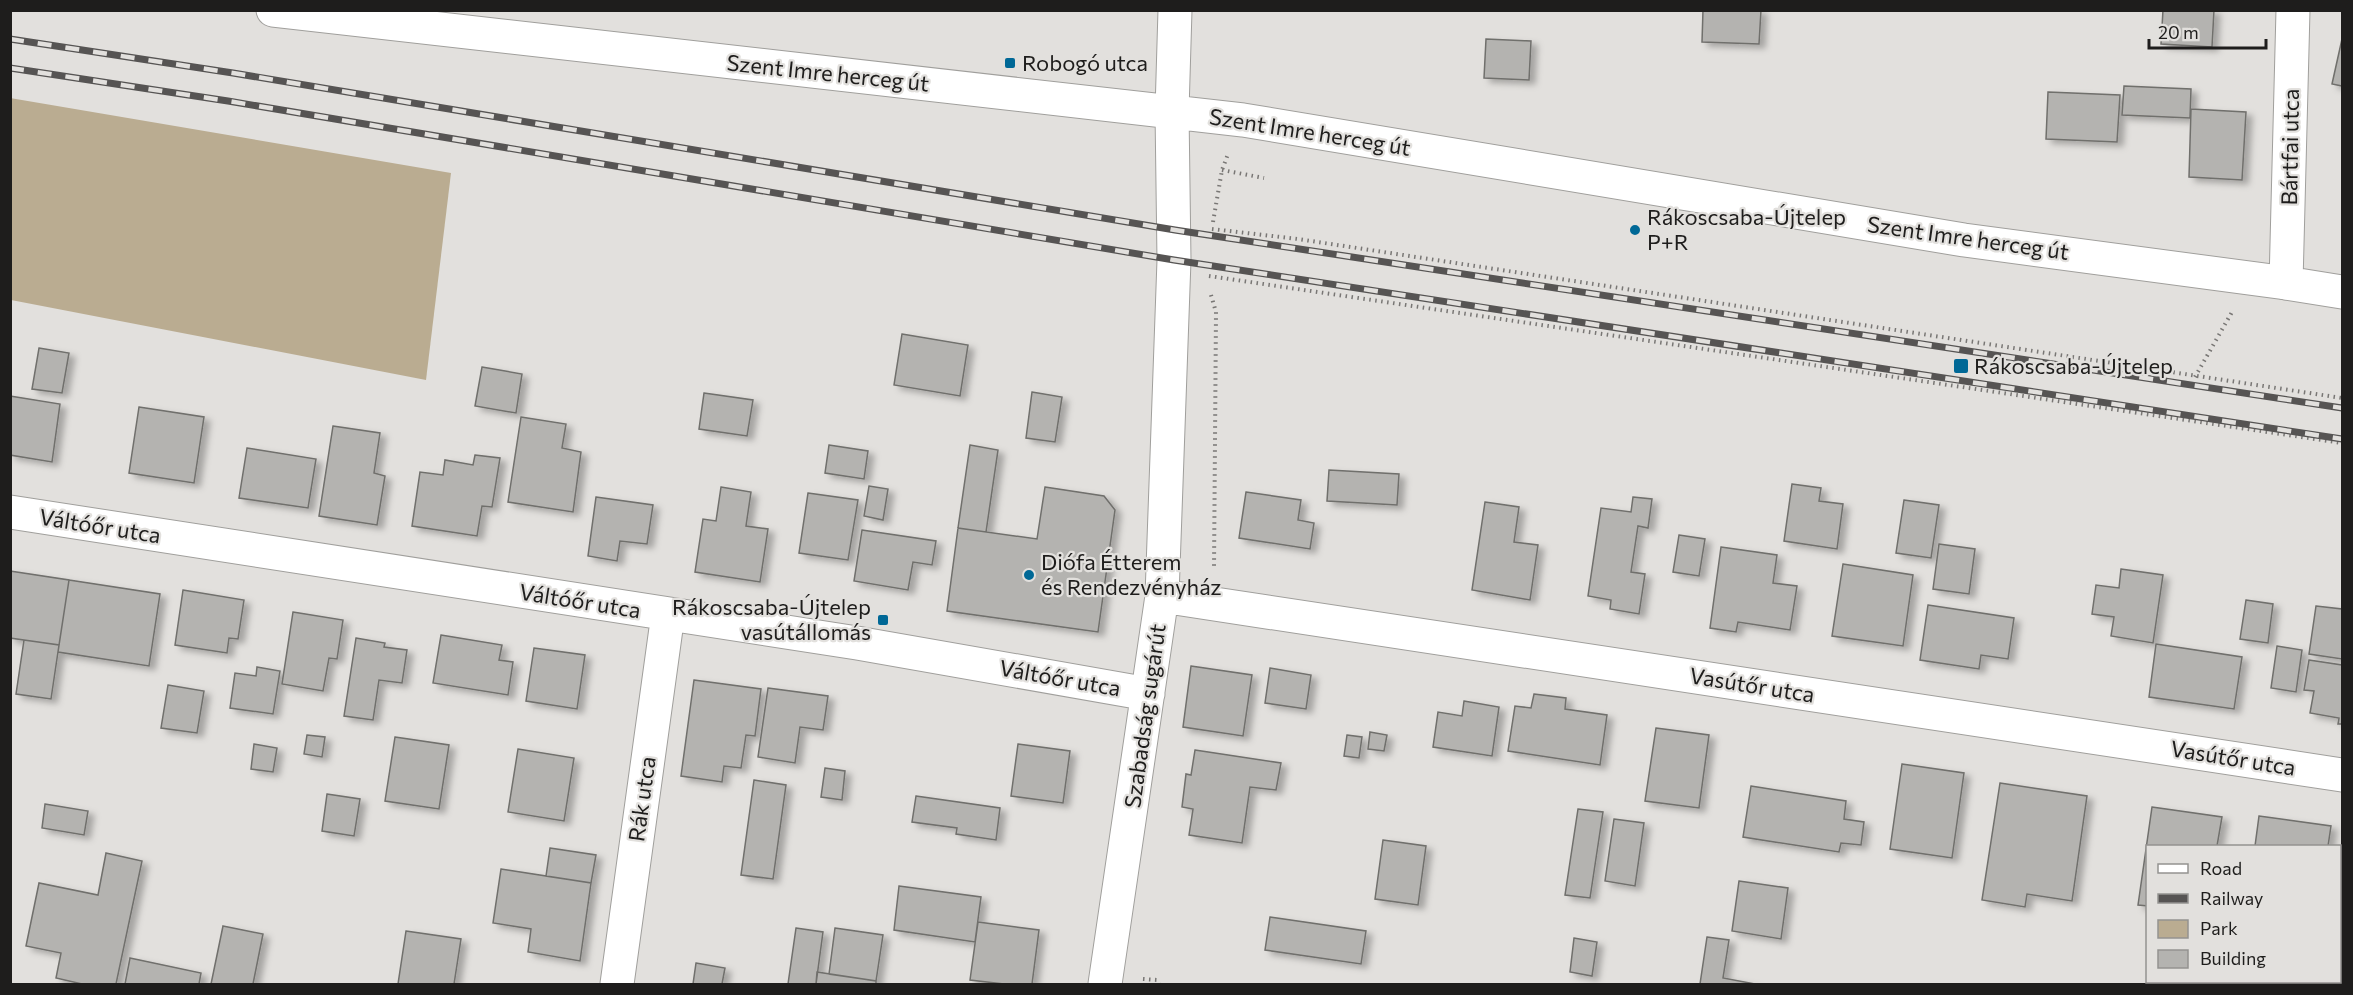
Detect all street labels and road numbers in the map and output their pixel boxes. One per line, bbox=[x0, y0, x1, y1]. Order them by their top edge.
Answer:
street label: Szent Imre herceg út bbox=[726, 48, 931, 97]
street label: Bártfai utca bbox=[2275, 88, 2304, 206]
street label: Szent Imre herceg út bbox=[1208, 102, 1413, 161]
street label: Szent Imre herceg út bbox=[1865, 210, 2071, 265]
street label: Váltóőr utca bbox=[37, 503, 163, 548]
street label: Váltóőr utca bbox=[517, 578, 643, 623]
street label: Szabadság sugárút bbox=[1118, 622, 1171, 810]
street label: Váltóőr utca bbox=[997, 654, 1123, 701]
street label: Vasútőr utca bbox=[1688, 661, 1817, 708]
street label: Vasútőr utca bbox=[2169, 734, 2298, 781]
street label: Rák utca bbox=[622, 755, 661, 843]

